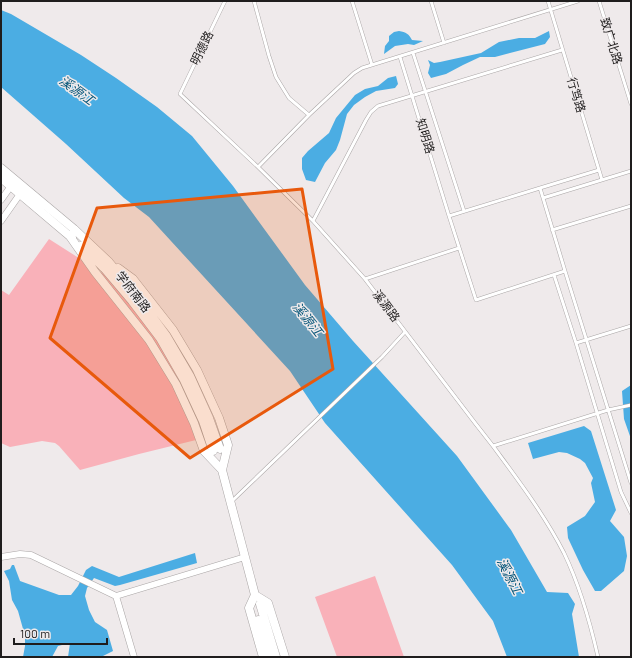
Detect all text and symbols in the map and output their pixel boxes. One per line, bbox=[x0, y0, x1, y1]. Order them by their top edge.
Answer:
street label: 致广北路 bbox=[598, 16, 626, 66]
street label: 明德路 bbox=[187, 28, 215, 67]
water label: 溪源江 bbox=[57, 72, 99, 109]
street label: 行笃路 bbox=[565, 75, 589, 114]
street label: 知明路 bbox=[414, 116, 438, 155]
street label: 学府南路 bbox=[113, 268, 154, 315]
street label: 溪源路 bbox=[370, 287, 403, 324]
water label: 溪源江 bbox=[290, 299, 328, 341]
water label: 溪源江 bbox=[494, 555, 527, 599]
scale bar bbox=[14, 620, 107, 646]
text: 100 m bbox=[20, 626, 50, 640]

